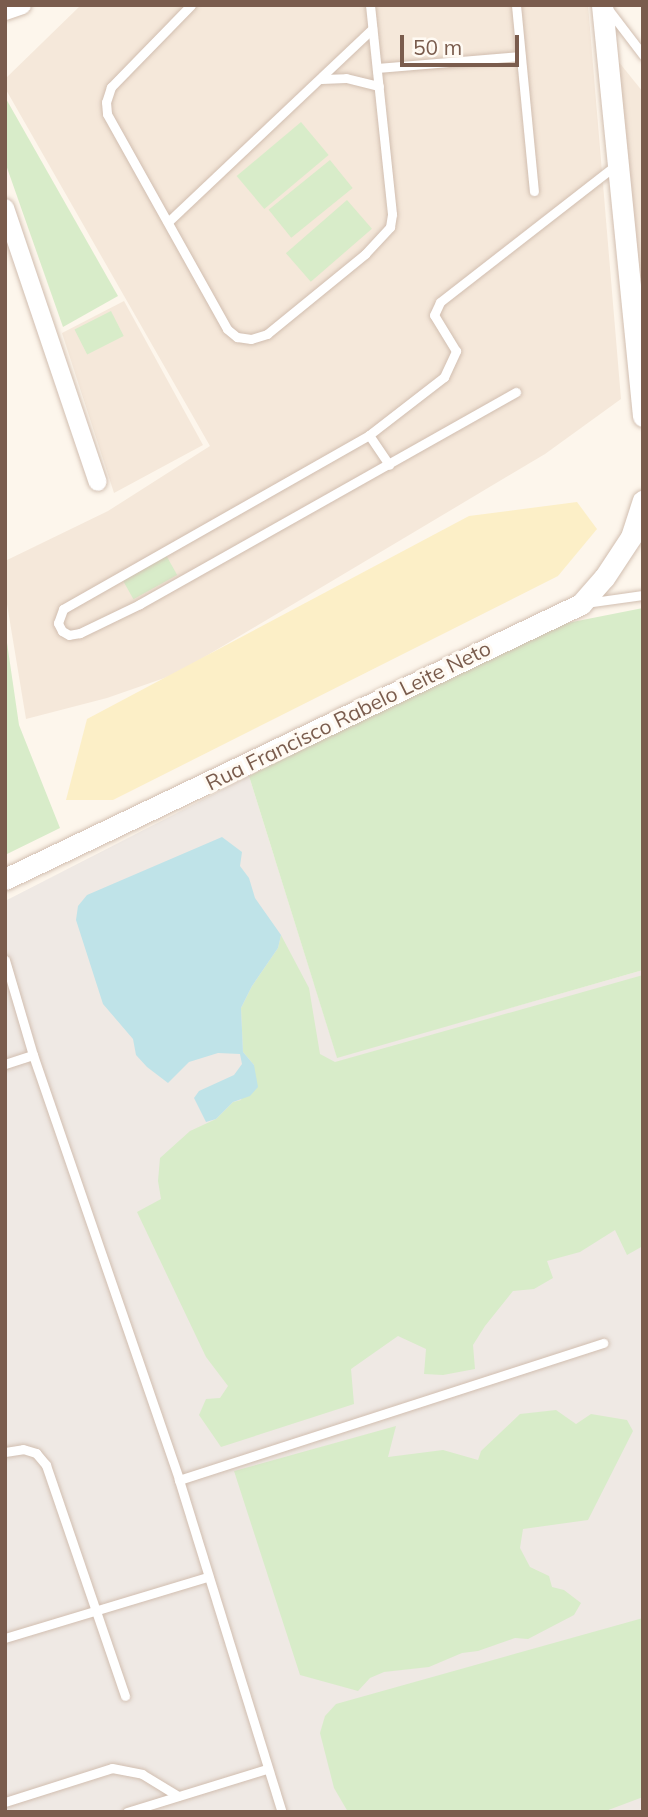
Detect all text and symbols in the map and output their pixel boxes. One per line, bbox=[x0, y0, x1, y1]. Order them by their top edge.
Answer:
scale bar bbox=[403, 21, 522, 65]
text: 50 m bbox=[413, 34, 462, 60]
street label: Rua Francisco Rabelo Leite Neto bbox=[201, 635, 495, 795]

